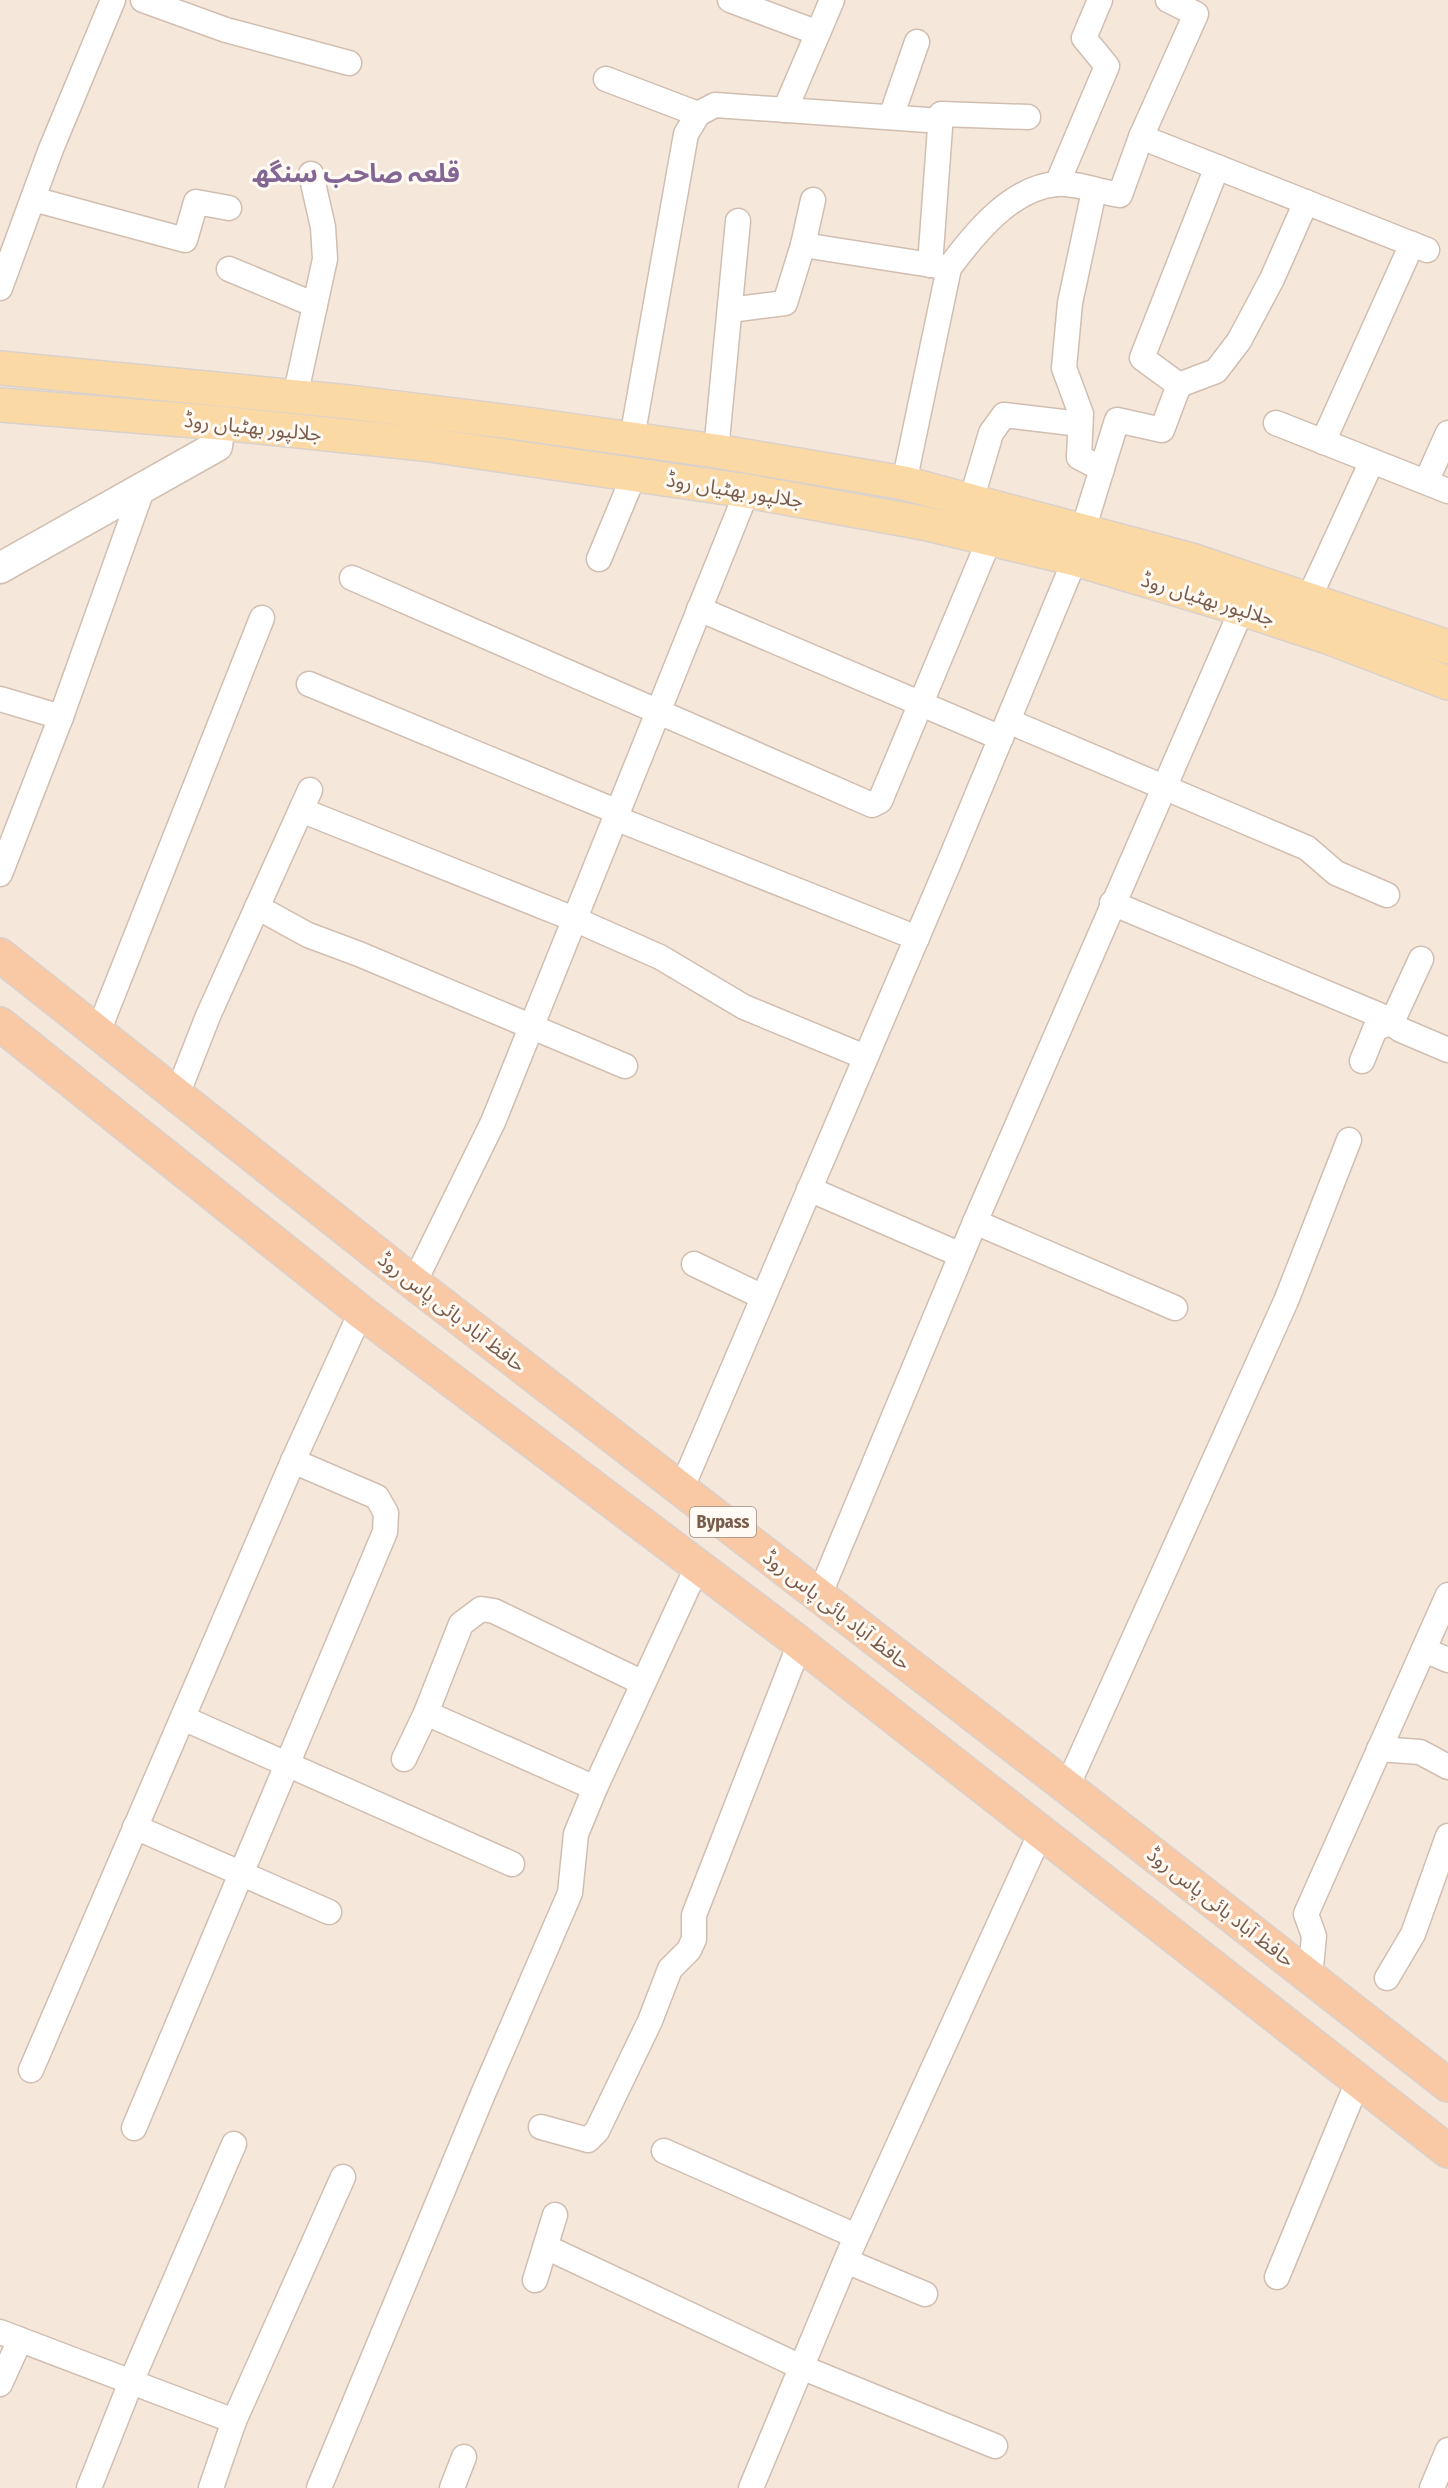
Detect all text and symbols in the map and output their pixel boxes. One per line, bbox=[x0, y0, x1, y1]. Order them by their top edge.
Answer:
district label: قلعہ صاحب سنگھ bbox=[252, 158, 460, 189]
street label: جلالپور بھٹیاں روڈ bbox=[183, 408, 323, 447]
street label: جلالپور بھٹیاں روڈ bbox=[665, 467, 805, 514]
street label: جلالپور بھٹیاں روڈ bbox=[1138, 567, 1278, 632]
street label: حافظ آباد بائی پاس روڈ bbox=[373, 1247, 531, 1378]
road number: Bypass bbox=[690, 1507, 756, 1537]
street label: حافظ آباد بائی پاس روڈ bbox=[758, 1545, 916, 1676]
street label: حافظ آباد بائی پاس روڈ bbox=[1142, 1842, 1300, 1973]

